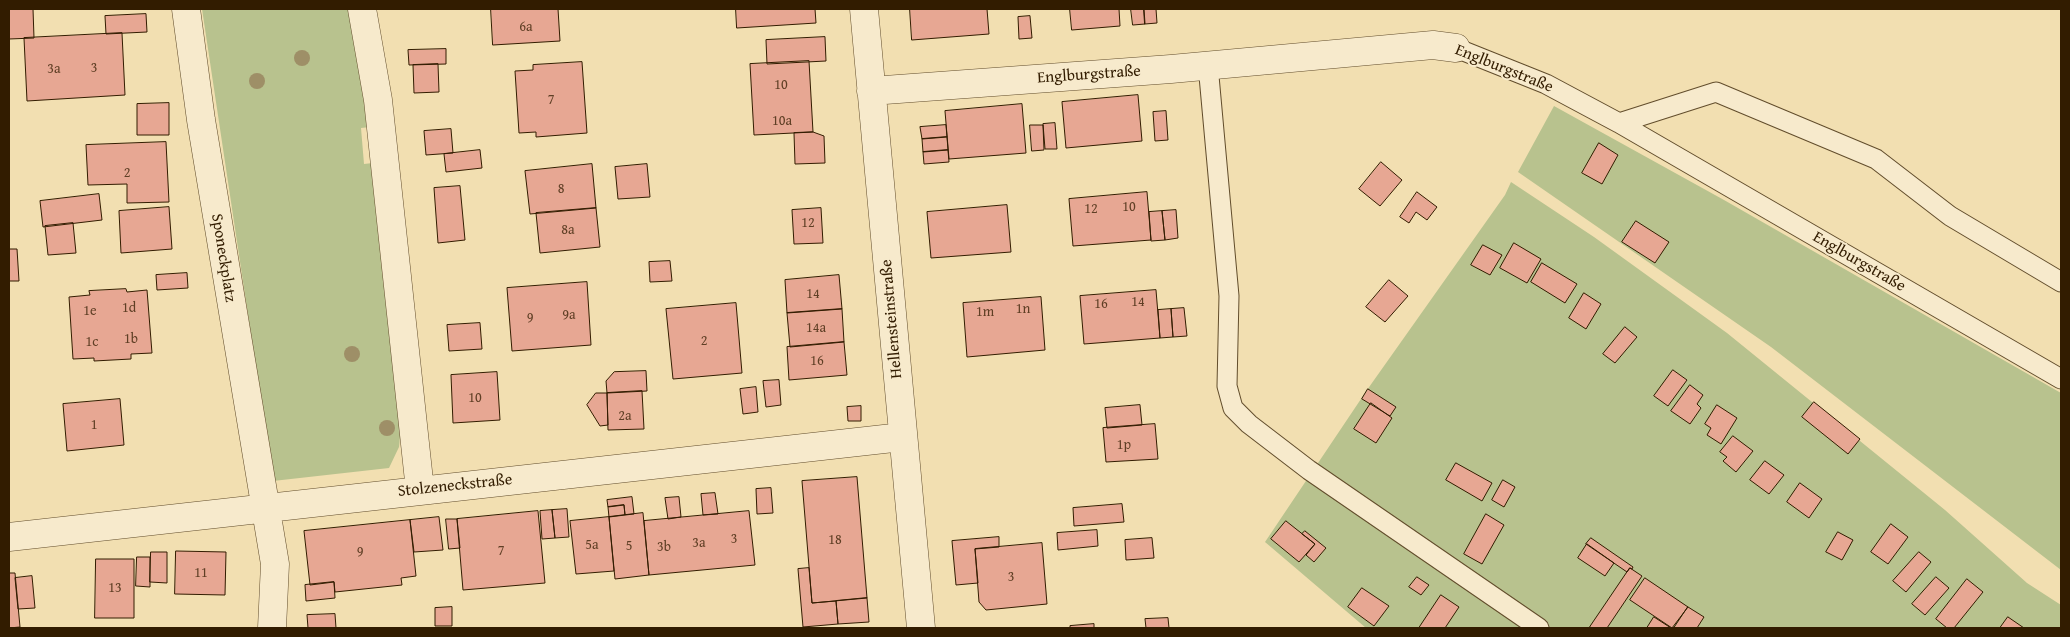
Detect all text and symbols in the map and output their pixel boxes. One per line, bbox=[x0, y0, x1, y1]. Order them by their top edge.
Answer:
house number: 6a bbox=[519, 19, 533, 35]
street label: Englburgstraße bbox=[1452, 41, 1556, 97]
house number: 3 bbox=[91, 60, 97, 76]
house number: 3a bbox=[47, 61, 61, 77]
street label: Englburgstraße bbox=[1036, 62, 1142, 88]
house number: 10 bbox=[774, 77, 788, 93]
house number: 7 bbox=[548, 92, 554, 108]
house number: 10a bbox=[772, 113, 792, 129]
house number: 2 bbox=[124, 165, 130, 181]
house number: 8 bbox=[558, 181, 564, 197]
house number: 10 bbox=[1122, 199, 1136, 215]
house number: 12 bbox=[1084, 201, 1098, 217]
street label: Sponeckplatz bbox=[207, 212, 239, 304]
house number: 12 bbox=[801, 215, 815, 231]
house number: 8a bbox=[561, 222, 575, 238]
street label: Englburgstraße bbox=[1809, 228, 1909, 296]
street label: Hellensteinstraße bbox=[877, 259, 907, 379]
house number: 14 bbox=[806, 286, 820, 302]
house number: 14 bbox=[1131, 294, 1145, 310]
house number: 16 bbox=[1094, 296, 1108, 312]
house number: 1d bbox=[122, 300, 136, 316]
house number: 1n bbox=[1016, 301, 1030, 317]
house number: 1e bbox=[83, 303, 97, 319]
house number: 1m bbox=[976, 304, 994, 320]
house number: 9a bbox=[562, 307, 576, 323]
house number: 9 bbox=[527, 310, 533, 326]
house number: 14a bbox=[806, 320, 826, 336]
house number: 1b bbox=[124, 331, 138, 347]
house number: 2 bbox=[701, 333, 707, 349]
house number: 1c bbox=[86, 334, 98, 350]
house number: 16 bbox=[810, 353, 824, 369]
house number: 10 bbox=[468, 390, 482, 406]
house number: 2a bbox=[618, 408, 632, 424]
house number: 1 bbox=[91, 417, 97, 433]
house number: 1p bbox=[1117, 437, 1131, 453]
street label: Stolzeneckstraße bbox=[397, 470, 513, 502]
house number: 3 bbox=[731, 531, 737, 547]
house number: 18 bbox=[828, 532, 842, 548]
house number: 3a bbox=[692, 535, 706, 551]
house number: 5a bbox=[585, 537, 599, 553]
house number: 5 bbox=[626, 538, 632, 554]
house number: 3b bbox=[657, 539, 671, 555]
house number: 7 bbox=[498, 543, 504, 559]
house number: 9 bbox=[357, 544, 363, 560]
house number: 11 bbox=[194, 565, 208, 581]
house number: 3 bbox=[1008, 569, 1014, 585]
house number: 13 bbox=[108, 580, 122, 596]

